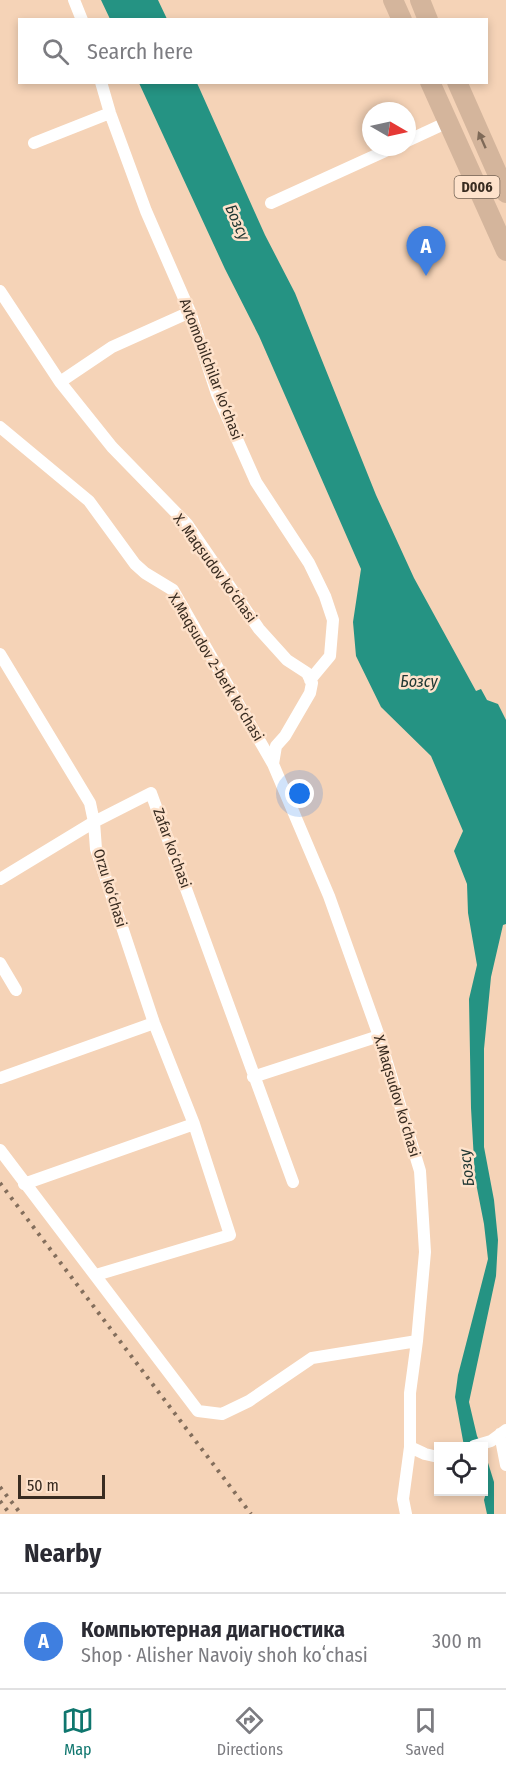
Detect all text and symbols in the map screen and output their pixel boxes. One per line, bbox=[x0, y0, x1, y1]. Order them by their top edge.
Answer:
search box bbox=[18, 18, 488, 84]
icon: search bbox=[39, 35, 72, 68]
text: Search here bbox=[87, 38, 193, 65]
north arrow bbox=[362, 102, 416, 156]
one-way arrow bbox=[477, 130, 487, 148]
road number: D006 bbox=[454, 176, 500, 198]
water label: Бозсу bbox=[221, 201, 254, 244]
pin: A bbox=[406, 226, 446, 276]
street label: Avtomobilchilar ko‘chasi bbox=[176, 296, 246, 442]
street label: X. Maqsudov ko‘chasi bbox=[170, 510, 260, 626]
street label: X.Maqsudov 2-berk ko‘chasi bbox=[165, 590, 267, 744]
water label: Бозсу bbox=[400, 672, 439, 691]
your location bbox=[285, 779, 314, 808]
street label: Zafar ko‘chasi bbox=[149, 805, 195, 891]
street label: Orzu ko‘chasi bbox=[90, 847, 130, 929]
street label: X.Maqsudov ko‘chasi bbox=[370, 1033, 424, 1159]
water label: Бозсу bbox=[455, 1147, 478, 1188]
map controls bbox=[434, 1442, 488, 1496]
button: locate bbox=[434, 1442, 488, 1496]
scale bar bbox=[18, 1472, 105, 1500]
text: 50 m bbox=[27, 1476, 59, 1495]
text: Nearby bbox=[24, 1538, 101, 1569]
text: Компьютерная диагностика bbox=[81, 1616, 345, 1643]
text: A bbox=[38, 1629, 49, 1653]
text: 300 m bbox=[432, 1629, 482, 1653]
text: Shop · Alisher Navoiy shoh koʻchasi bbox=[81, 1643, 368, 1667]
tab: Map bbox=[61, 1704, 94, 1759]
tab: Directions bbox=[217, 1704, 283, 1759]
tab: Saved bbox=[406, 1704, 445, 1759]

